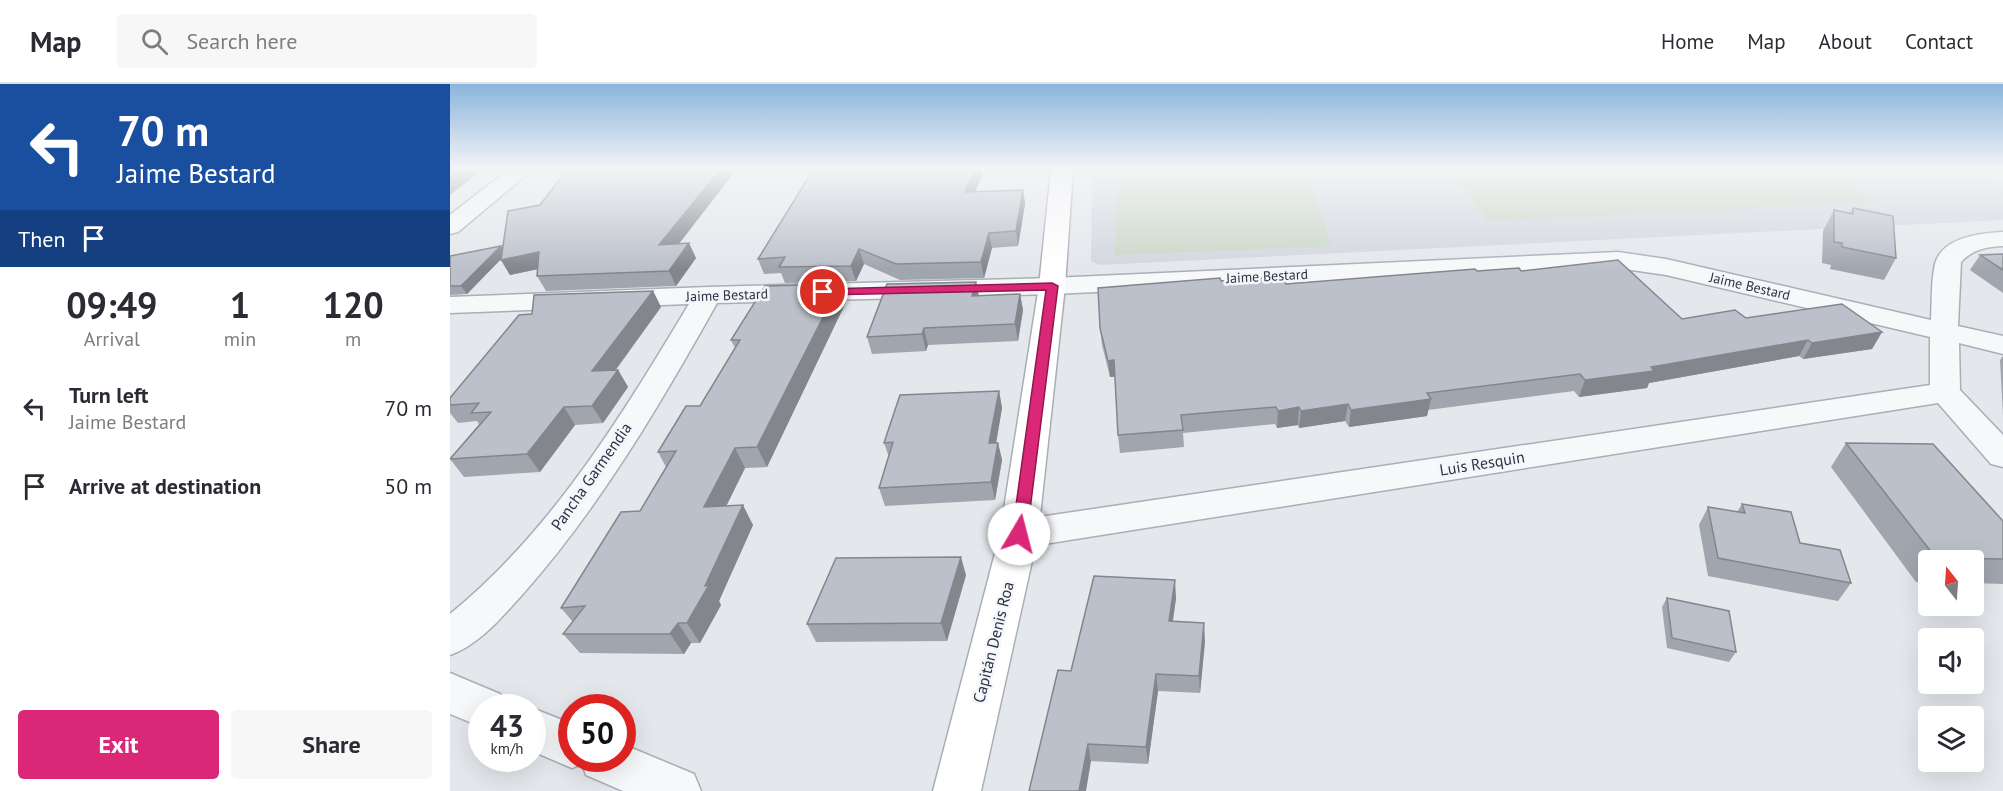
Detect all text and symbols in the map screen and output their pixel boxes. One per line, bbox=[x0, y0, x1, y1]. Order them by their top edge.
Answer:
search box bbox=[117, 14, 537, 68]
text: Map bbox=[30, 23, 81, 60]
icon: search bbox=[138, 25, 171, 58]
text: Search here bbox=[186, 27, 297, 55]
text: Home bbox=[1661, 28, 1714, 55]
text: Map bbox=[1747, 28, 1786, 55]
text: About bbox=[1819, 28, 1872, 55]
text: Contact bbox=[1905, 28, 1973, 55]
text: 70 m bbox=[117, 103, 209, 158]
icon: left bbox=[18, 108, 96, 186]
text: Jaime Bestard bbox=[117, 156, 275, 190]
icon: arrive bbox=[77, 222, 110, 255]
text: Then bbox=[18, 225, 65, 253]
street label: Jaime Bestard bbox=[1225, 265, 1308, 287]
pin bbox=[797, 266, 848, 317]
street label: Jaime Bestard bbox=[1707, 268, 1792, 304]
icon: arrive bbox=[806, 275, 839, 308]
text: 09:49 bbox=[66, 281, 158, 328]
text: 1 bbox=[230, 281, 250, 328]
text: 120 bbox=[323, 281, 384, 328]
street label: Jaime Bestard bbox=[685, 285, 768, 305]
text: Arrival bbox=[84, 326, 140, 352]
text: min bbox=[224, 326, 256, 352]
text: m bbox=[345, 326, 361, 352]
text: Turn left bbox=[69, 381, 149, 409]
icon: left bbox=[18, 392, 51, 425]
text: 70 m bbox=[384, 394, 432, 422]
text: Jaime Bestard bbox=[69, 409, 186, 435]
street label: Pancha Garmendia bbox=[546, 418, 636, 534]
street label: Luis Resquin bbox=[1438, 446, 1526, 480]
icon: arrive bbox=[18, 470, 51, 503]
text: Arrive at destination bbox=[69, 472, 261, 500]
text: 50 m bbox=[384, 472, 432, 500]
position arrow bbox=[987, 502, 1051, 566]
north arrow bbox=[1918, 550, 1984, 616]
map controls bbox=[1918, 550, 1984, 772]
street label: Capitán Denis Roa bbox=[968, 579, 1018, 705]
button: sound bbox=[1918, 628, 1984, 694]
speed limit sign: 50 bbox=[558, 694, 636, 772]
text: 43 bbox=[490, 706, 524, 745]
button: layers bbox=[1918, 706, 1984, 772]
button: Exit bbox=[18, 710, 219, 779]
button: Share bbox=[231, 710, 432, 779]
text: km/h bbox=[491, 739, 523, 758]

